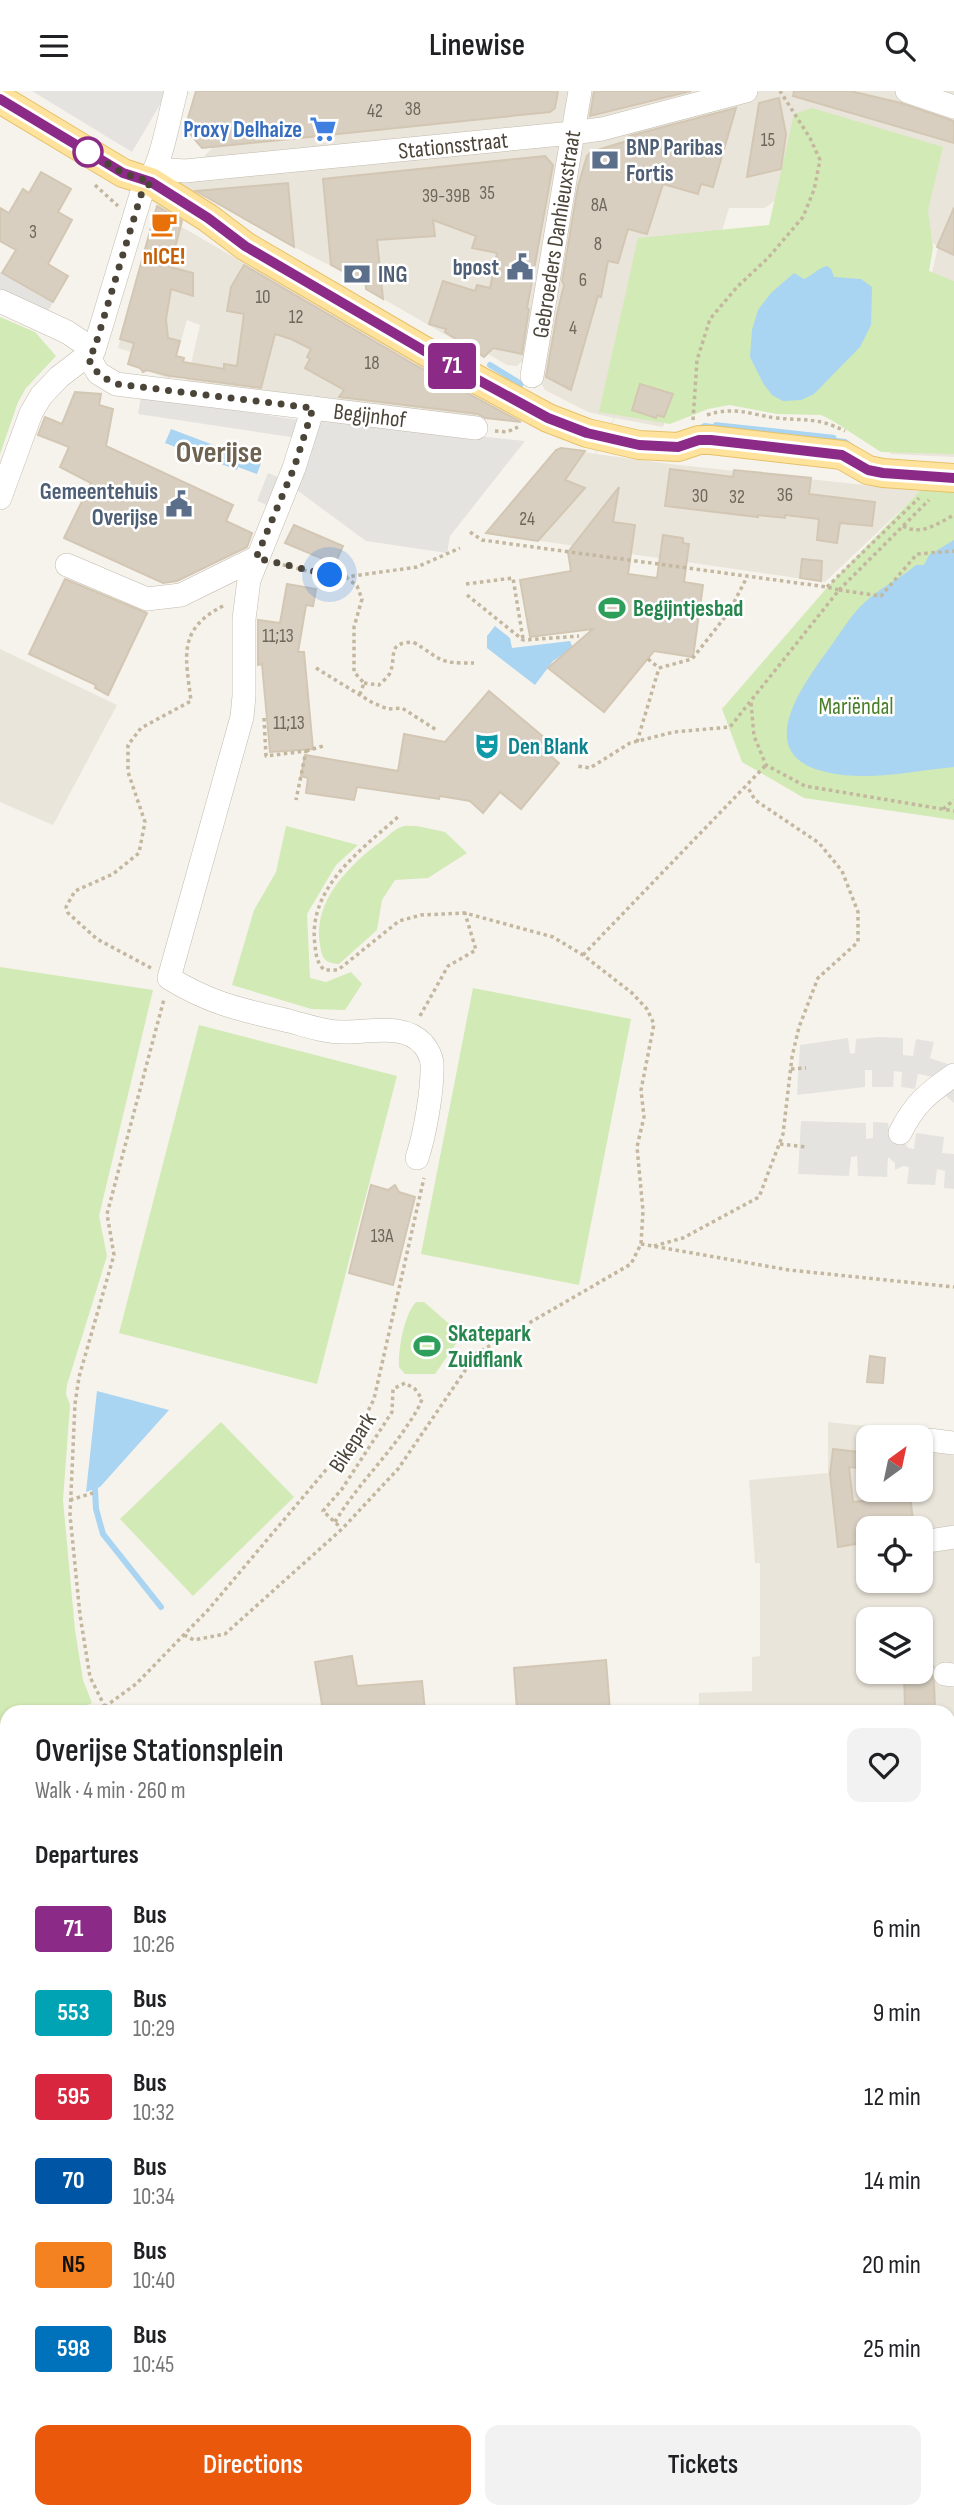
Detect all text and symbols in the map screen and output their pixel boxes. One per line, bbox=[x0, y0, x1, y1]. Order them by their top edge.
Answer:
text: Linewise bbox=[429, 26, 525, 65]
icon: menu bbox=[35, 27, 73, 65]
icon: search bbox=[881, 27, 919, 65]
house number: 38 bbox=[405, 98, 421, 121]
house number: 42 bbox=[367, 100, 383, 123]
supermarket icon: Proxy Delhaize bbox=[308, 114, 338, 144]
place label: Proxy Delhaize bbox=[183, 116, 302, 144]
street label: Stationsstraat bbox=[397, 126, 510, 166]
street label: Gebroeders Danhieuxstraat bbox=[527, 128, 587, 340]
house number: 15 bbox=[761, 129, 775, 152]
place label: BNP Paribas Fortis bbox=[626, 134, 723, 188]
unlabelled marker bbox=[73, 137, 103, 167]
bank icon: BNP Paribas Fortis bbox=[590, 145, 620, 175]
house number: 35 bbox=[479, 182, 495, 205]
house number: 39-39B bbox=[422, 185, 470, 208]
house number: 8A bbox=[591, 194, 608, 217]
cafe icon: nICE! bbox=[149, 209, 179, 239]
house number: 3 bbox=[29, 221, 37, 244]
house number: 8 bbox=[594, 233, 602, 256]
place label: nICE! bbox=[143, 243, 185, 271]
public building icon: bpost bbox=[505, 252, 535, 282]
place label: bpost bbox=[453, 254, 499, 282]
bank icon: ING bbox=[342, 259, 372, 289]
place label: ING bbox=[378, 261, 407, 289]
house number: 6 bbox=[579, 269, 587, 292]
house number: 10 bbox=[255, 286, 271, 309]
house number: 12 bbox=[289, 306, 303, 329]
house number: 4 bbox=[569, 317, 577, 340]
line badge: 71 bbox=[420, 343, 484, 389]
text: 71 bbox=[442, 351, 462, 380]
house number: 18 bbox=[365, 352, 379, 375]
street label: Begijnhof bbox=[332, 398, 408, 434]
district label: Overijse bbox=[176, 435, 262, 471]
place label: Gemeentehuis Overijse bbox=[40, 478, 158, 532]
house number: 36 bbox=[777, 484, 793, 507]
house number: 30 bbox=[692, 485, 708, 508]
house number: 32 bbox=[729, 486, 745, 509]
public building icon: Gemeentehuis Overijse bbox=[164, 489, 194, 519]
house number: 24 bbox=[519, 508, 535, 531]
your location bbox=[312, 557, 347, 592]
sports icon: Begijntjesbad bbox=[597, 593, 627, 623]
place label: Begijntjesbad bbox=[633, 595, 743, 623]
house number: 11;13 bbox=[262, 625, 294, 648]
park label: Mariëndal bbox=[818, 693, 894, 721]
house number: 11;13 bbox=[273, 712, 305, 735]
theatre icon: Den Blank bbox=[472, 731, 502, 761]
place label: Den Blank bbox=[508, 733, 589, 761]
house number: 13A bbox=[371, 1225, 394, 1248]
place label: Skatepark Zuidflank bbox=[448, 1320, 531, 1374]
sports icon: Skatepark Zuidflank bbox=[412, 1331, 442, 1361]
street label: Bikepark bbox=[323, 1407, 383, 1478]
north arrow bbox=[856, 1425, 933, 1501]
map controls bbox=[856, 1425, 933, 1684]
button: locate bbox=[856, 1516, 933, 1593]
button: layers bbox=[856, 1607, 933, 1684]
button: heart bbox=[847, 1728, 921, 1802]
text: Overijse Stationsplein bbox=[35, 1731, 284, 1771]
text: Walk · 4 min · 260 m bbox=[35, 1777, 185, 1805]
text: Departures bbox=[35, 1840, 139, 1871]
text: Bus bbox=[133, 1900, 167, 1931]
text: 71 bbox=[64, 1914, 83, 1943]
text: 6 min bbox=[873, 1914, 921, 1945]
text: 10:26 bbox=[133, 1931, 175, 1959]
text: Bus bbox=[133, 1984, 167, 2015]
text: 553 bbox=[58, 1998, 89, 2027]
text: 9 min bbox=[873, 1998, 921, 2029]
text: 10:29 bbox=[133, 2015, 175, 2043]
text: Bus bbox=[133, 2068, 167, 2099]
text: 595 bbox=[57, 2082, 90, 2111]
text: 12 min bbox=[864, 2082, 921, 2113]
text: 10:32 bbox=[133, 2099, 175, 2127]
text: Bus bbox=[133, 2152, 167, 2183]
text: 70 bbox=[63, 2166, 84, 2195]
text: 14 min bbox=[864, 2166, 921, 2197]
text: 10:34 bbox=[133, 2183, 175, 2211]
text: Bus bbox=[133, 2236, 167, 2267]
text: N5 bbox=[62, 2250, 85, 2279]
text: 20 min bbox=[862, 2250, 921, 2281]
text: 10:40 bbox=[133, 2267, 175, 2295]
text: Bus bbox=[133, 2320, 167, 2351]
text: 598 bbox=[57, 2334, 90, 2363]
text: 25 min bbox=[863, 2334, 921, 2365]
text: 10:45 bbox=[133, 2351, 174, 2379]
button: Directions bbox=[35, 2425, 471, 2505]
button: Tickets bbox=[485, 2425, 921, 2505]

